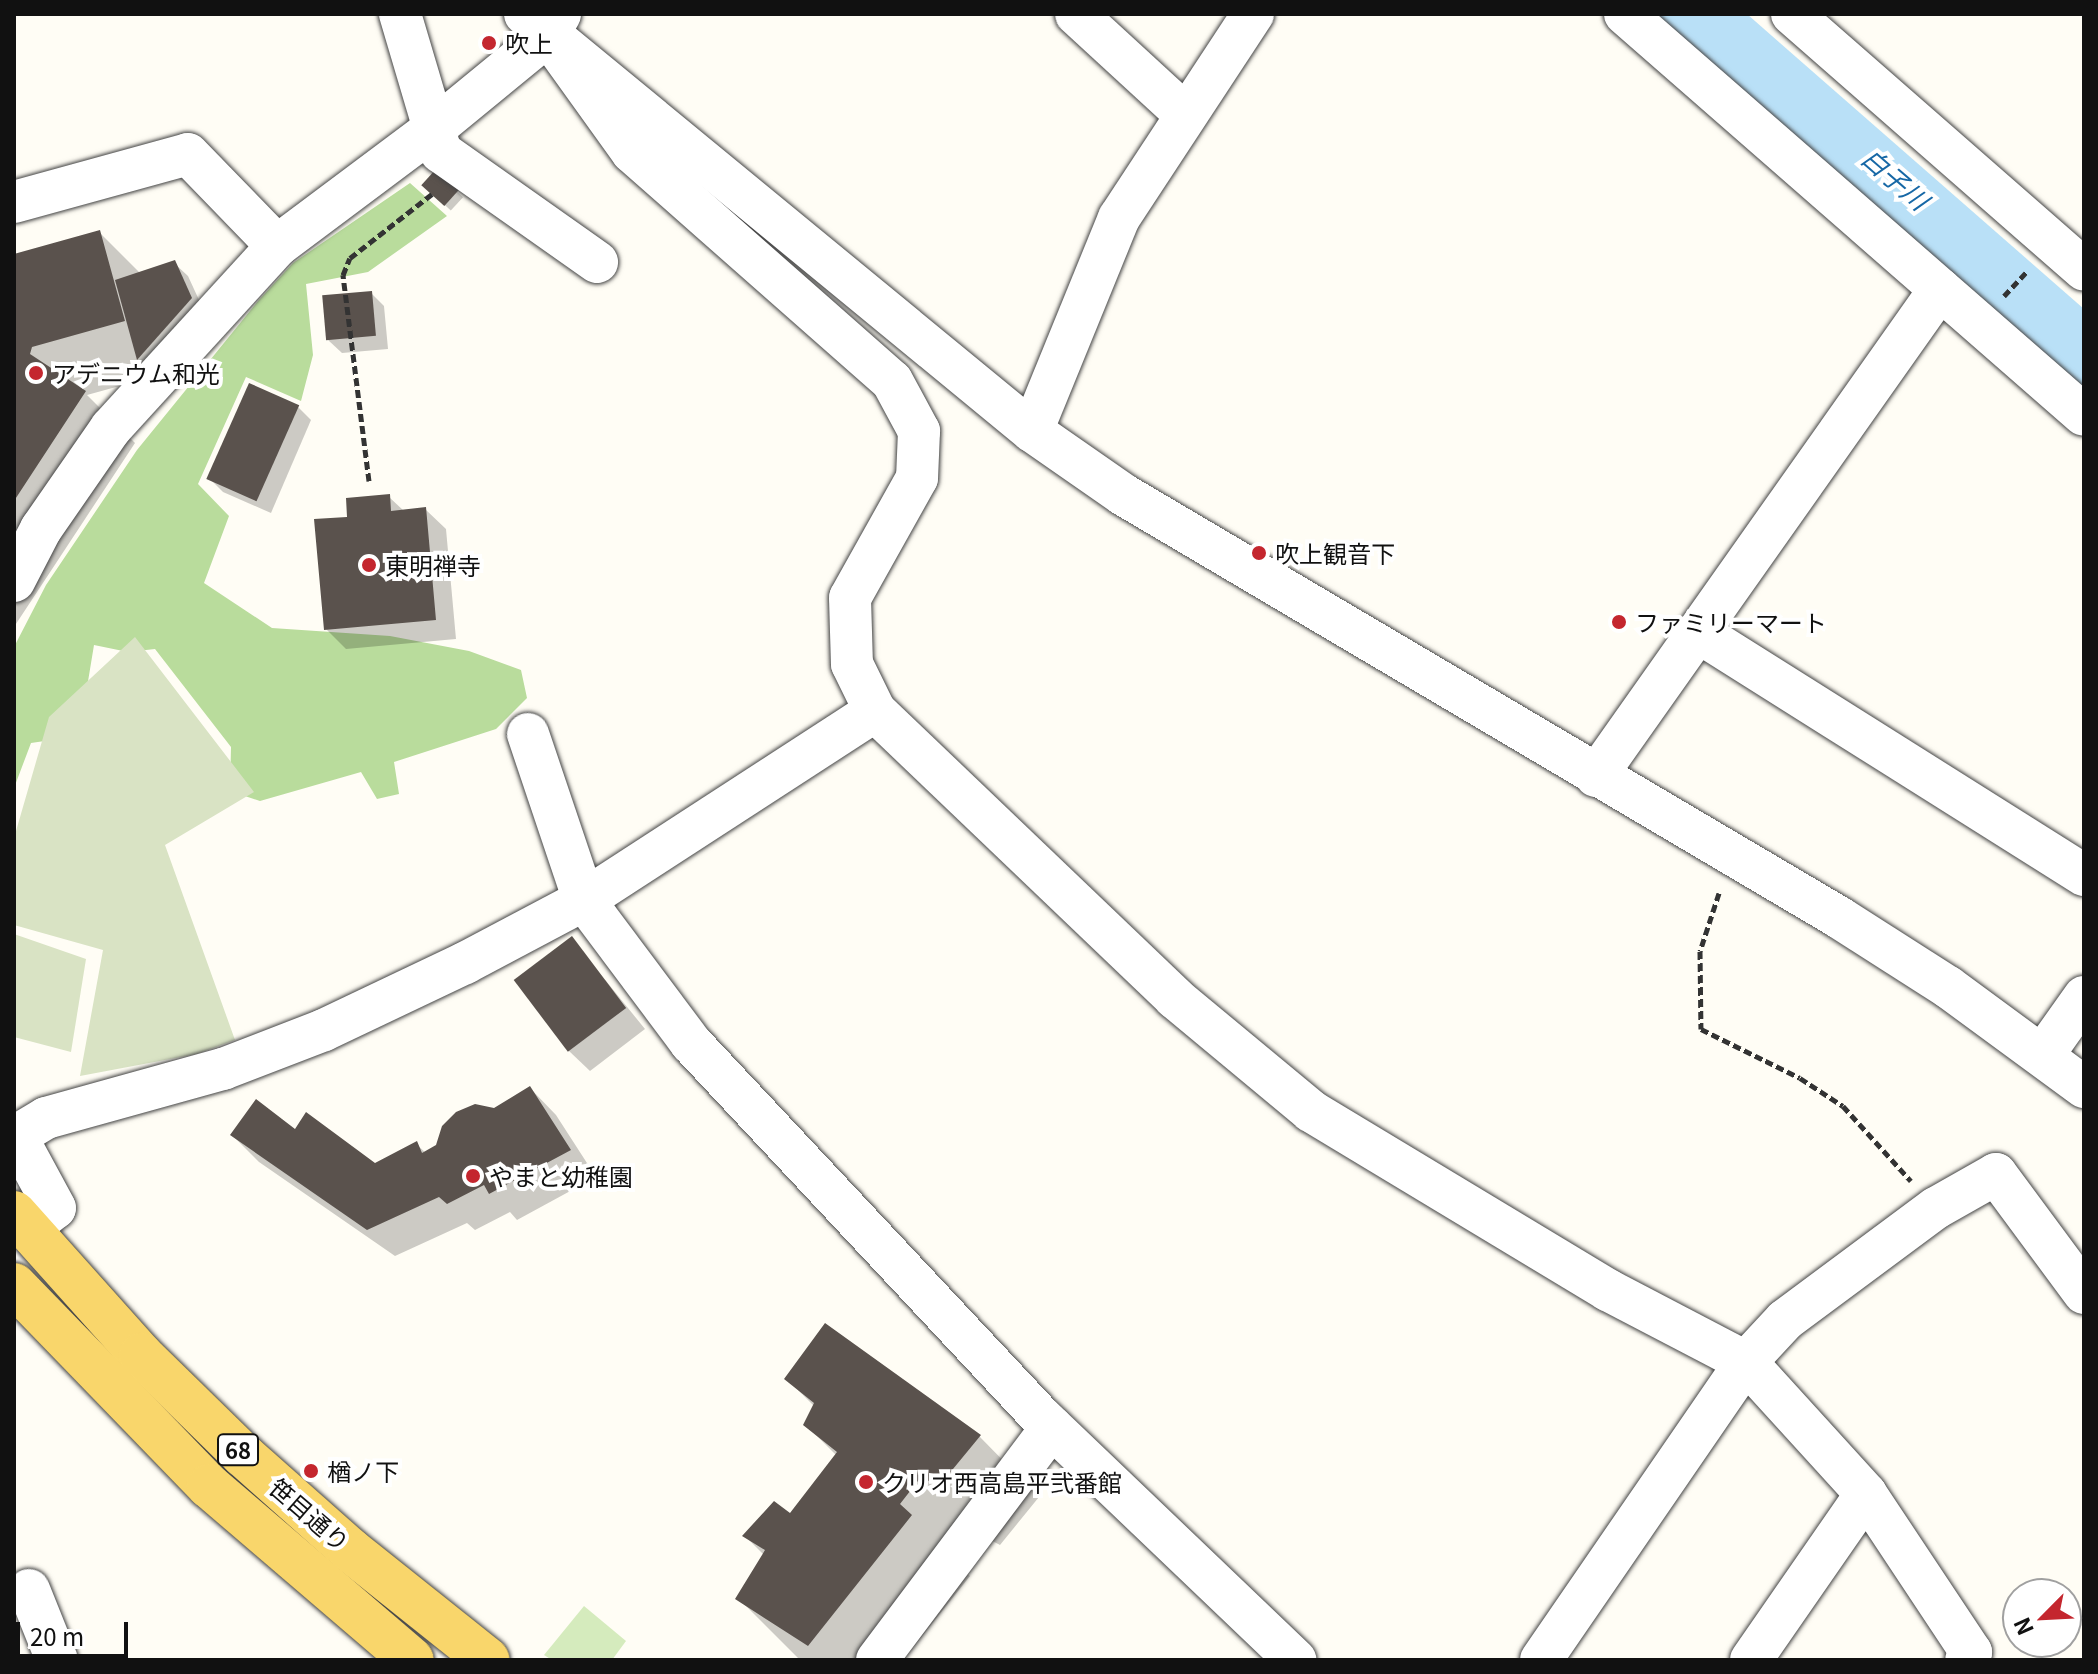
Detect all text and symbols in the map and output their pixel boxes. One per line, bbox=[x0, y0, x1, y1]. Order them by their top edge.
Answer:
place label: 吹上 bbox=[505, 29, 553, 57]
marker: 吹上 bbox=[480, 34, 498, 52]
water label: 白子川 bbox=[1856, 141, 1936, 215]
place label: アデニウム和光 bbox=[52, 359, 220, 387]
marker: アデニウム和光 bbox=[27, 364, 45, 382]
place label: 吹上観音下 bbox=[1275, 539, 1395, 567]
marker: 吹上観音下 bbox=[1250, 544, 1268, 562]
place label: 東明禅寺 bbox=[385, 551, 481, 579]
marker: 東明禅寺 bbox=[360, 556, 378, 574]
place label: ファミリーマート bbox=[1635, 608, 1827, 636]
marker: ファミリーマート bbox=[1610, 613, 1628, 631]
place label: やまと幼稚園 bbox=[489, 1162, 633, 1190]
marker: やまと幼稚園 bbox=[464, 1167, 482, 1185]
road number: 68 bbox=[216, 1432, 260, 1468]
place label: 楢ノ下 bbox=[327, 1457, 399, 1485]
marker: 楢ノ下 bbox=[302, 1462, 320, 1480]
place label: クリオ西高島平弐番館 bbox=[882, 1468, 1122, 1496]
street label: 笹目通り bbox=[264, 1472, 356, 1556]
marker: クリオ西高島平弐番館 bbox=[857, 1473, 875, 1491]
north arrow bbox=[2002, 1578, 2082, 1658]
scale bar bbox=[20, 1606, 132, 1656]
text: N bbox=[2004, 1613, 2040, 1641]
text: 20 m bbox=[30, 1618, 84, 1653]

